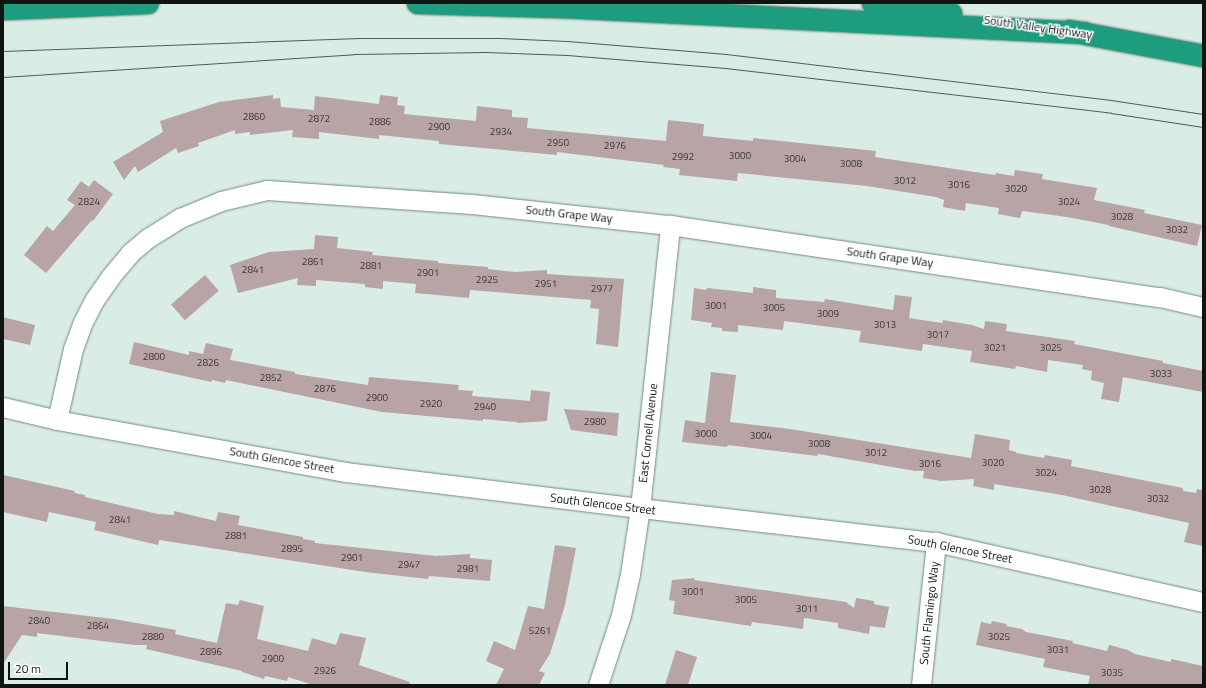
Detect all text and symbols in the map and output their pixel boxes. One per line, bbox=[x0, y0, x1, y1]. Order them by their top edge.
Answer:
street label: South Valley Highway bbox=[983, 12, 1093, 42]
house number: 2860 bbox=[243, 111, 265, 123]
house number: 2872 bbox=[308, 113, 330, 125]
house number: 2886 bbox=[369, 116, 391, 128]
house number: 2900 bbox=[428, 121, 450, 133]
house number: 2934 bbox=[490, 126, 512, 138]
house number: 2950 bbox=[547, 137, 569, 149]
house number: 2976 bbox=[604, 140, 626, 152]
house number: 3000 bbox=[729, 150, 751, 162]
house number: 2992 bbox=[672, 151, 694, 163]
house number: 3004 bbox=[784, 153, 806, 165]
house number: 3008 bbox=[840, 158, 862, 170]
house number: 3012 bbox=[894, 175, 916, 187]
house number: 3016 bbox=[948, 179, 970, 191]
house number: 3020 bbox=[1005, 183, 1027, 195]
house number: 2824 bbox=[78, 196, 100, 208]
house number: 3024 bbox=[1058, 196, 1080, 208]
street label: South Grape Way bbox=[525, 202, 613, 226]
house number: 3028 bbox=[1111, 211, 1133, 223]
house number: 3032 bbox=[1166, 224, 1188, 236]
street label: South Grape Way bbox=[846, 244, 934, 270]
house number: 2861 bbox=[302, 256, 324, 268]
house number: 2881 bbox=[360, 260, 382, 272]
house number: 2841 bbox=[242, 264, 264, 276]
house number: 2901 bbox=[417, 267, 439, 279]
house number: 2925 bbox=[476, 274, 498, 286]
house number: 2951 bbox=[535, 278, 557, 290]
house number: 2977 bbox=[591, 283, 613, 295]
house number: 3001 bbox=[705, 300, 727, 312]
house number: 3005 bbox=[763, 302, 785, 314]
house number: 3009 bbox=[817, 308, 839, 320]
house number: 3013 bbox=[874, 319, 896, 331]
house number: 3017 bbox=[927, 329, 949, 341]
house number: 3021 bbox=[984, 342, 1006, 354]
house number: 3025 bbox=[1040, 342, 1062, 354]
house number: 2800 bbox=[143, 351, 165, 363]
house number: 2826 bbox=[197, 357, 219, 369]
house number: 3033 bbox=[1150, 368, 1172, 380]
house number: 2852 bbox=[260, 372, 282, 384]
street label: East Cornell Avenue bbox=[636, 382, 660, 484]
house number: 2876 bbox=[314, 383, 336, 395]
house number: 2900 bbox=[366, 392, 388, 404]
house number: 2920 bbox=[420, 398, 442, 410]
house number: 2940 bbox=[474, 401, 496, 413]
house number: 2980 bbox=[584, 416, 606, 428]
house number: 3000 bbox=[695, 428, 717, 440]
house number: 3004 bbox=[750, 430, 772, 442]
house number: 3008 bbox=[808, 438, 830, 450]
street label: South Glencoe Street bbox=[228, 444, 336, 476]
house number: 3012 bbox=[865, 447, 887, 459]
house number: 3020 bbox=[982, 457, 1004, 469]
house number: 3016 bbox=[919, 458, 941, 470]
house number: 3024 bbox=[1035, 467, 1057, 479]
house number: 3028 bbox=[1089, 484, 1111, 496]
street label: South Glencoe Street bbox=[549, 490, 657, 518]
house number: 3032 bbox=[1147, 493, 1169, 505]
house number: 2841 bbox=[109, 514, 131, 526]
house number: 2881 bbox=[225, 530, 247, 542]
street label: South Glencoe Street bbox=[906, 532, 1014, 566]
house number: 2895 bbox=[281, 543, 303, 555]
house number: 2901 bbox=[341, 552, 363, 564]
house number: 2947 bbox=[398, 559, 420, 571]
street label: South Flamingo Way bbox=[916, 561, 942, 665]
house number: 2981 bbox=[457, 563, 479, 575]
house number: 3001 bbox=[682, 586, 704, 598]
house number: 3005 bbox=[735, 594, 757, 606]
house number: 3011 bbox=[796, 603, 818, 615]
house number: 2840 bbox=[28, 615, 50, 627]
house number: 2864 bbox=[87, 620, 109, 632]
house number: 5261 bbox=[529, 625, 551, 637]
house number: 2880 bbox=[142, 631, 164, 643]
house number: 3025 bbox=[988, 631, 1010, 643]
house number: 3031 bbox=[1047, 644, 1069, 656]
house number: 2896 bbox=[200, 646, 222, 658]
house number: 2900 bbox=[262, 653, 284, 665]
scale bar bbox=[10, 654, 70, 680]
text: 20 m bbox=[15, 659, 41, 678]
house number: 2926 bbox=[314, 665, 336, 677]
house number: 3035 bbox=[1101, 667, 1123, 679]

